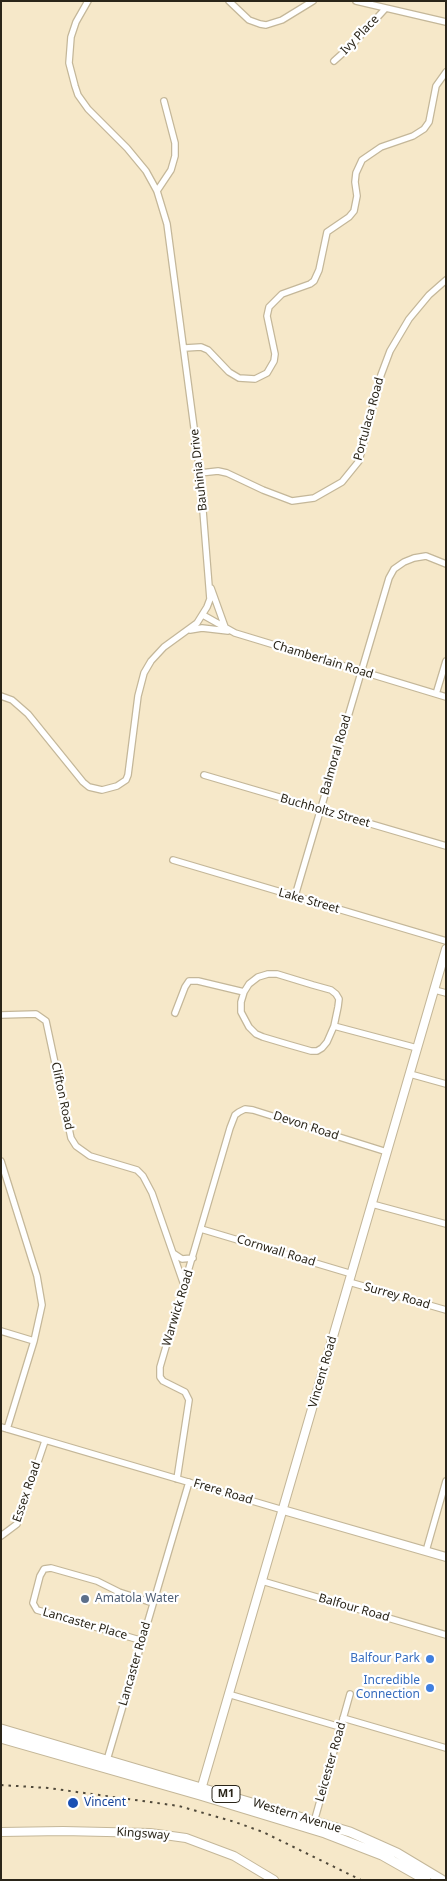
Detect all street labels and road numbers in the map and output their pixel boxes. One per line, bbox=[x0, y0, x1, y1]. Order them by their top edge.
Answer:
street label: Ivy Place bbox=[338, 12, 382, 58]
street label: Portulaca Road bbox=[351, 376, 387, 462]
street label: Bauhinia Drive bbox=[188, 428, 210, 512]
street label: Chamberlain Road bbox=[271, 638, 375, 682]
street label: Balmoral Road bbox=[318, 713, 354, 797]
street label: Buchholtz Street bbox=[278, 791, 372, 831]
street label: Lake Street bbox=[277, 885, 341, 917]
street label: Clifton Road bbox=[48, 1061, 76, 1131]
street label: Devon Road bbox=[271, 1109, 341, 1143]
street label: Cornwall Road bbox=[235, 1232, 317, 1270]
street label: Warwick Road bbox=[160, 1268, 196, 1348]
street label: Surrey Road bbox=[362, 1280, 432, 1312]
street label: Vincent Road bbox=[306, 1334, 340, 1410]
street label: Essex Road bbox=[10, 1460, 44, 1524]
street label: Frere Road bbox=[192, 1476, 254, 1508]
street label: Balfour Road bbox=[317, 1591, 391, 1625]
street label: Lancaster Place bbox=[41, 1605, 129, 1643]
street label: Lancaster Road bbox=[116, 1620, 154, 1708]
street label: Leicester Road bbox=[313, 1720, 349, 1804]
road number: M1 bbox=[212, 1786, 240, 1802]
street label: Western Avenue bbox=[251, 1796, 343, 1836]
street label: Kingsway bbox=[116, 1825, 170, 1843]

